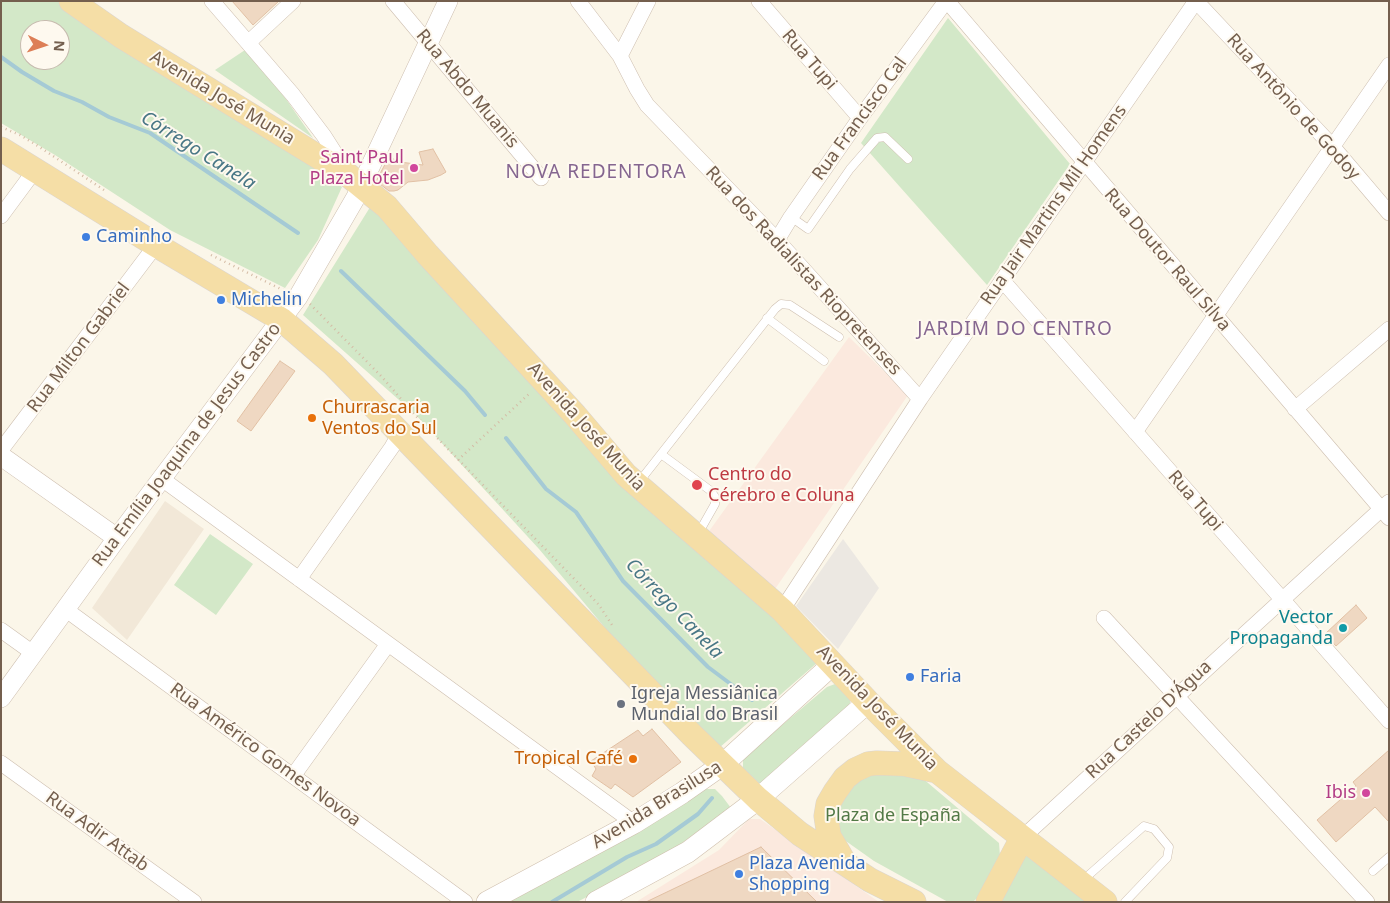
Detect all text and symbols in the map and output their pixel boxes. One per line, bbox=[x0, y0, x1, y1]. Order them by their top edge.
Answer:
north arrow bbox=[20, 20, 70, 70]
street label: Rua Abdo Muanis bbox=[411, 25, 523, 153]
street label: Rua Tupi bbox=[777, 25, 841, 95]
street label: Rua Antônio de Godoy bbox=[1222, 29, 1364, 185]
text: N bbox=[50, 40, 69, 52]
street label: Avenida José Munia bbox=[146, 46, 298, 150]
street label: Rua Francisco Cal bbox=[808, 53, 912, 185]
street label: Rua Jair Martins Mil Homens bbox=[976, 101, 1132, 309]
water label: Córrego Canela bbox=[136, 107, 260, 195]
place label: Saint Paul Plaza Hotel bbox=[310, 147, 404, 190]
marker: Saint Paul Plaza Hotel bbox=[408, 162, 420, 174]
district label: NOVA REDENTORA bbox=[504, 162, 688, 184]
street label: Rua dos Radialistas Riopretenses bbox=[700, 162, 906, 380]
street label: Rua Doutor Raul Silva bbox=[1099, 184, 1235, 336]
place label: Caminho bbox=[96, 226, 172, 248]
marker: Caminho bbox=[80, 231, 92, 243]
street label: Rua Milton Gabriel bbox=[23, 279, 135, 417]
place label: Michelin bbox=[231, 289, 302, 311]
marker: Michelin bbox=[215, 294, 227, 306]
street label: Rua Emília Joaquina de Jesus Castro bbox=[88, 319, 286, 571]
district label: JARDIM DO CENTRO bbox=[915, 319, 1115, 341]
street label: Avenida José Munia bbox=[523, 358, 649, 496]
place label: Churrascaria Ventos do Sul bbox=[322, 397, 437, 439]
marker: Churrascaria Ventos do Sul bbox=[306, 412, 318, 424]
place label: Centro do Cérebro e Coluna bbox=[708, 464, 855, 506]
street label: Rua Tupi bbox=[1163, 466, 1227, 536]
marker: Centro do Cérebro e Coluna bbox=[690, 478, 704, 492]
water label: Córrego Canela bbox=[620, 554, 728, 664]
place label: Vector Propaganda bbox=[1230, 607, 1333, 650]
marker: Vector Propaganda bbox=[1337, 622, 1349, 634]
street label: Avenida José Munia bbox=[812, 641, 942, 775]
street label: Rua Castelo D'Água bbox=[1082, 656, 1216, 784]
place label: Faria bbox=[920, 666, 962, 688]
marker: Faria bbox=[904, 671, 916, 683]
street label: Rua Américo Gomes Novoa bbox=[165, 679, 365, 831]
place label: Igreja Messiânica Mundial do Brasil bbox=[631, 683, 778, 726]
marker: Igreja Messiânica Mundial do Brasil bbox=[615, 698, 627, 710]
place label: Tropical Café bbox=[514, 748, 623, 770]
marker: Tropical Café bbox=[627, 753, 639, 765]
street label: Avenida Brasilusa bbox=[588, 756, 726, 854]
place label: Ibis bbox=[1326, 782, 1356, 804]
street label: Rua Adir Attab bbox=[41, 787, 153, 877]
marker: Ibis bbox=[1360, 787, 1372, 799]
park label: Plaza de España bbox=[825, 805, 961, 827]
place label: Plaza Avenida Shopping bbox=[749, 853, 866, 896]
marker: Plaza Avenida Shopping bbox=[733, 868, 745, 880]

